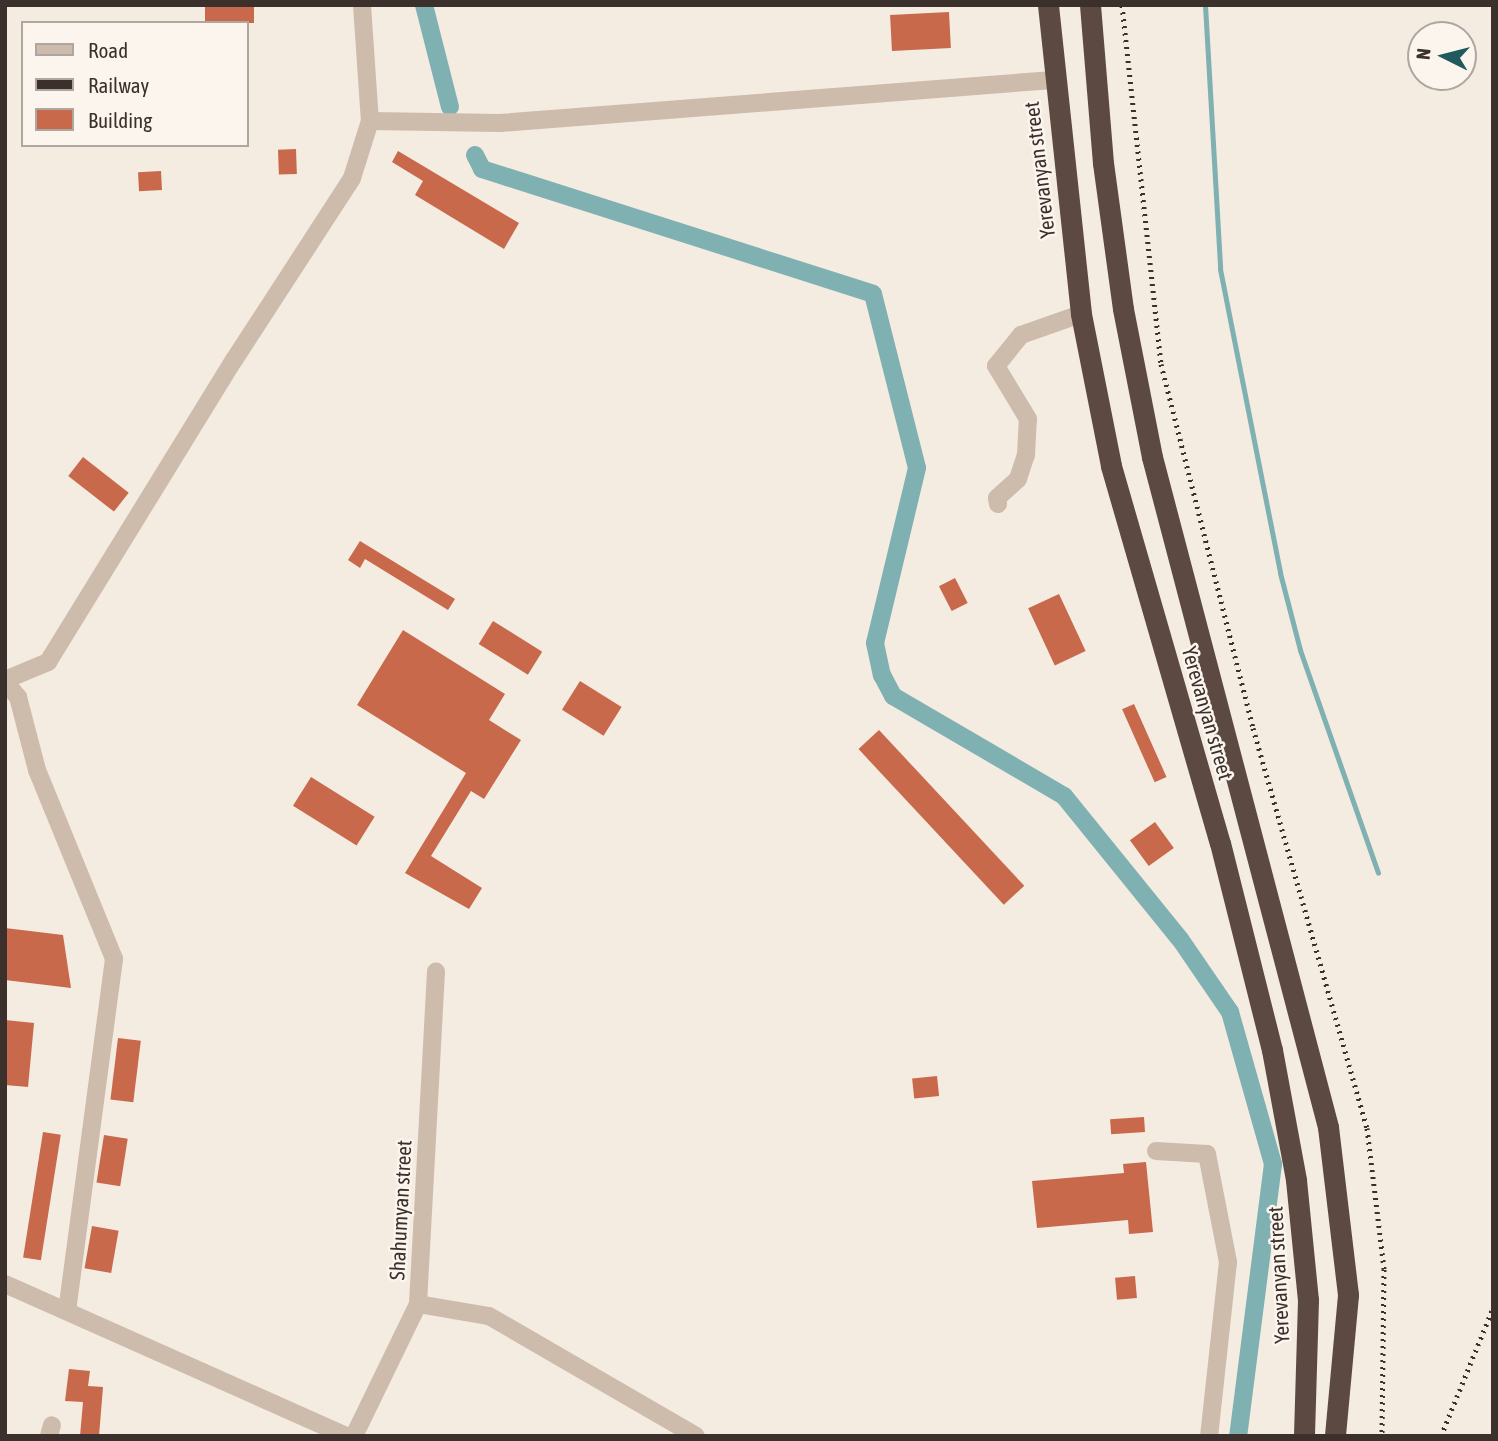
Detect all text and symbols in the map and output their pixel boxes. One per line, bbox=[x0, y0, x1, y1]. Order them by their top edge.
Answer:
legend bbox=[21, 21, 248, 147]
north arrow bbox=[1407, 21, 1477, 91]
text: Road bbox=[88, 38, 128, 62]
text: N bbox=[1412, 47, 1435, 61]
text: Railway bbox=[88, 73, 149, 97]
street label: Yerevanyan street bbox=[1018, 100, 1060, 240]
text: Building bbox=[88, 108, 152, 132]
street label: Yerevanyan street bbox=[1177, 643, 1239, 783]
street label: Shahumyan street bbox=[384, 1139, 416, 1281]
street label: Yerevanyan street bbox=[1262, 1206, 1294, 1344]

